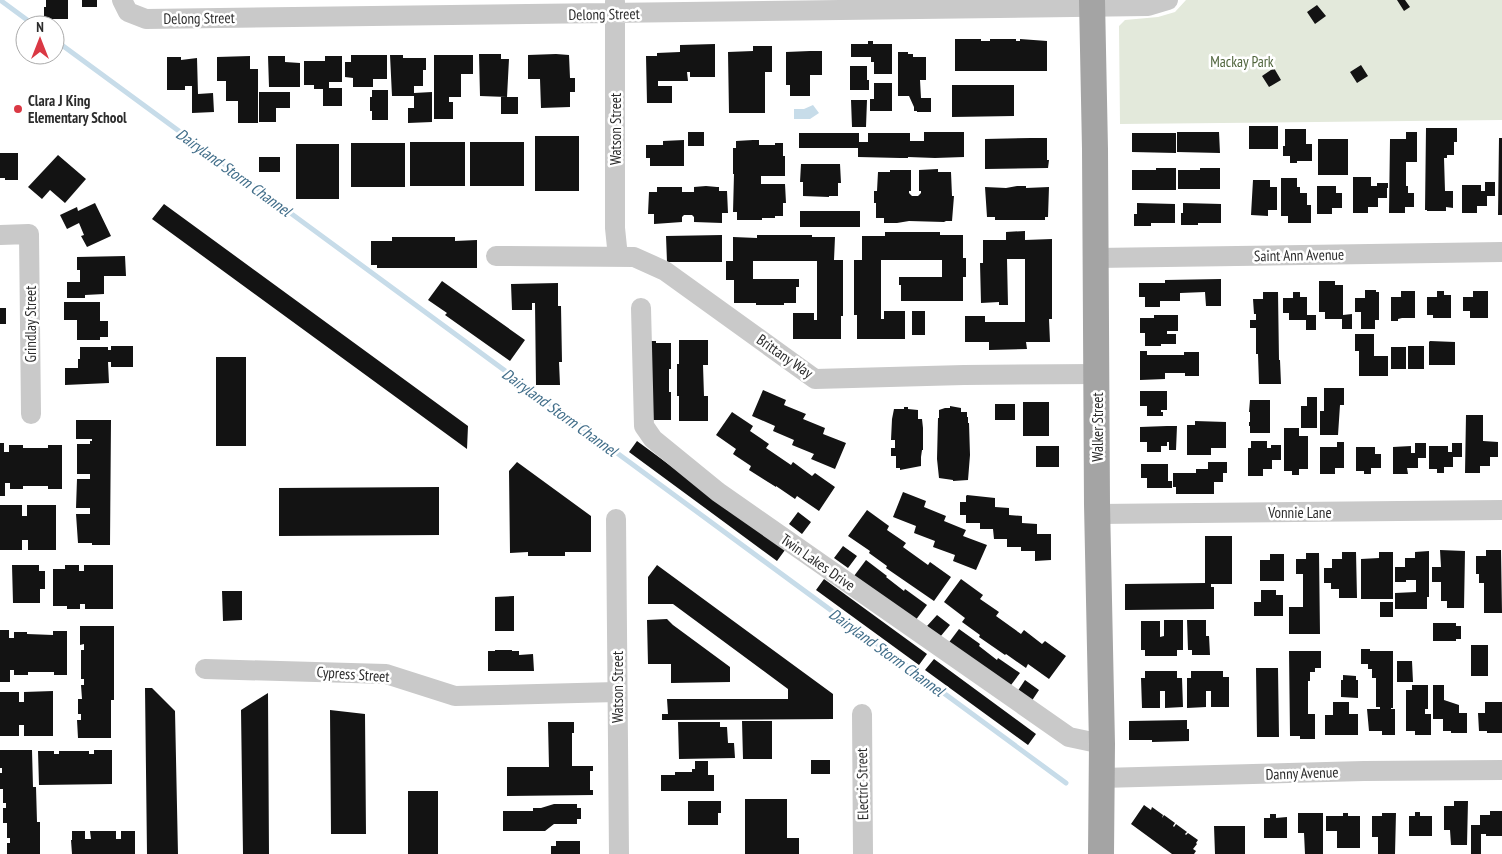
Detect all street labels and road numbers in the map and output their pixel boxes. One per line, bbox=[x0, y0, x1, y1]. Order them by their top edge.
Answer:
street label: Delong Street bbox=[568, 4, 640, 24]
street label: Delong Street bbox=[163, 8, 235, 28]
street label: Watson Street bbox=[606, 93, 625, 165]
street label: Saint Ann Avenue bbox=[1254, 245, 1344, 265]
street label: Grindlay Street bbox=[21, 286, 40, 362]
street label: Brittany Way bbox=[753, 330, 817, 383]
street label: Walker Street bbox=[1088, 392, 1107, 462]
street label: Vonnie Lane bbox=[1267, 503, 1332, 522]
street label: Twin Lakes Drive bbox=[777, 529, 859, 595]
street label: Watson Street bbox=[608, 651, 627, 723]
street label: Cypress Street bbox=[316, 662, 390, 686]
street label: Electric Street bbox=[852, 748, 872, 820]
street label: Danny Avenue bbox=[1265, 762, 1339, 784]

